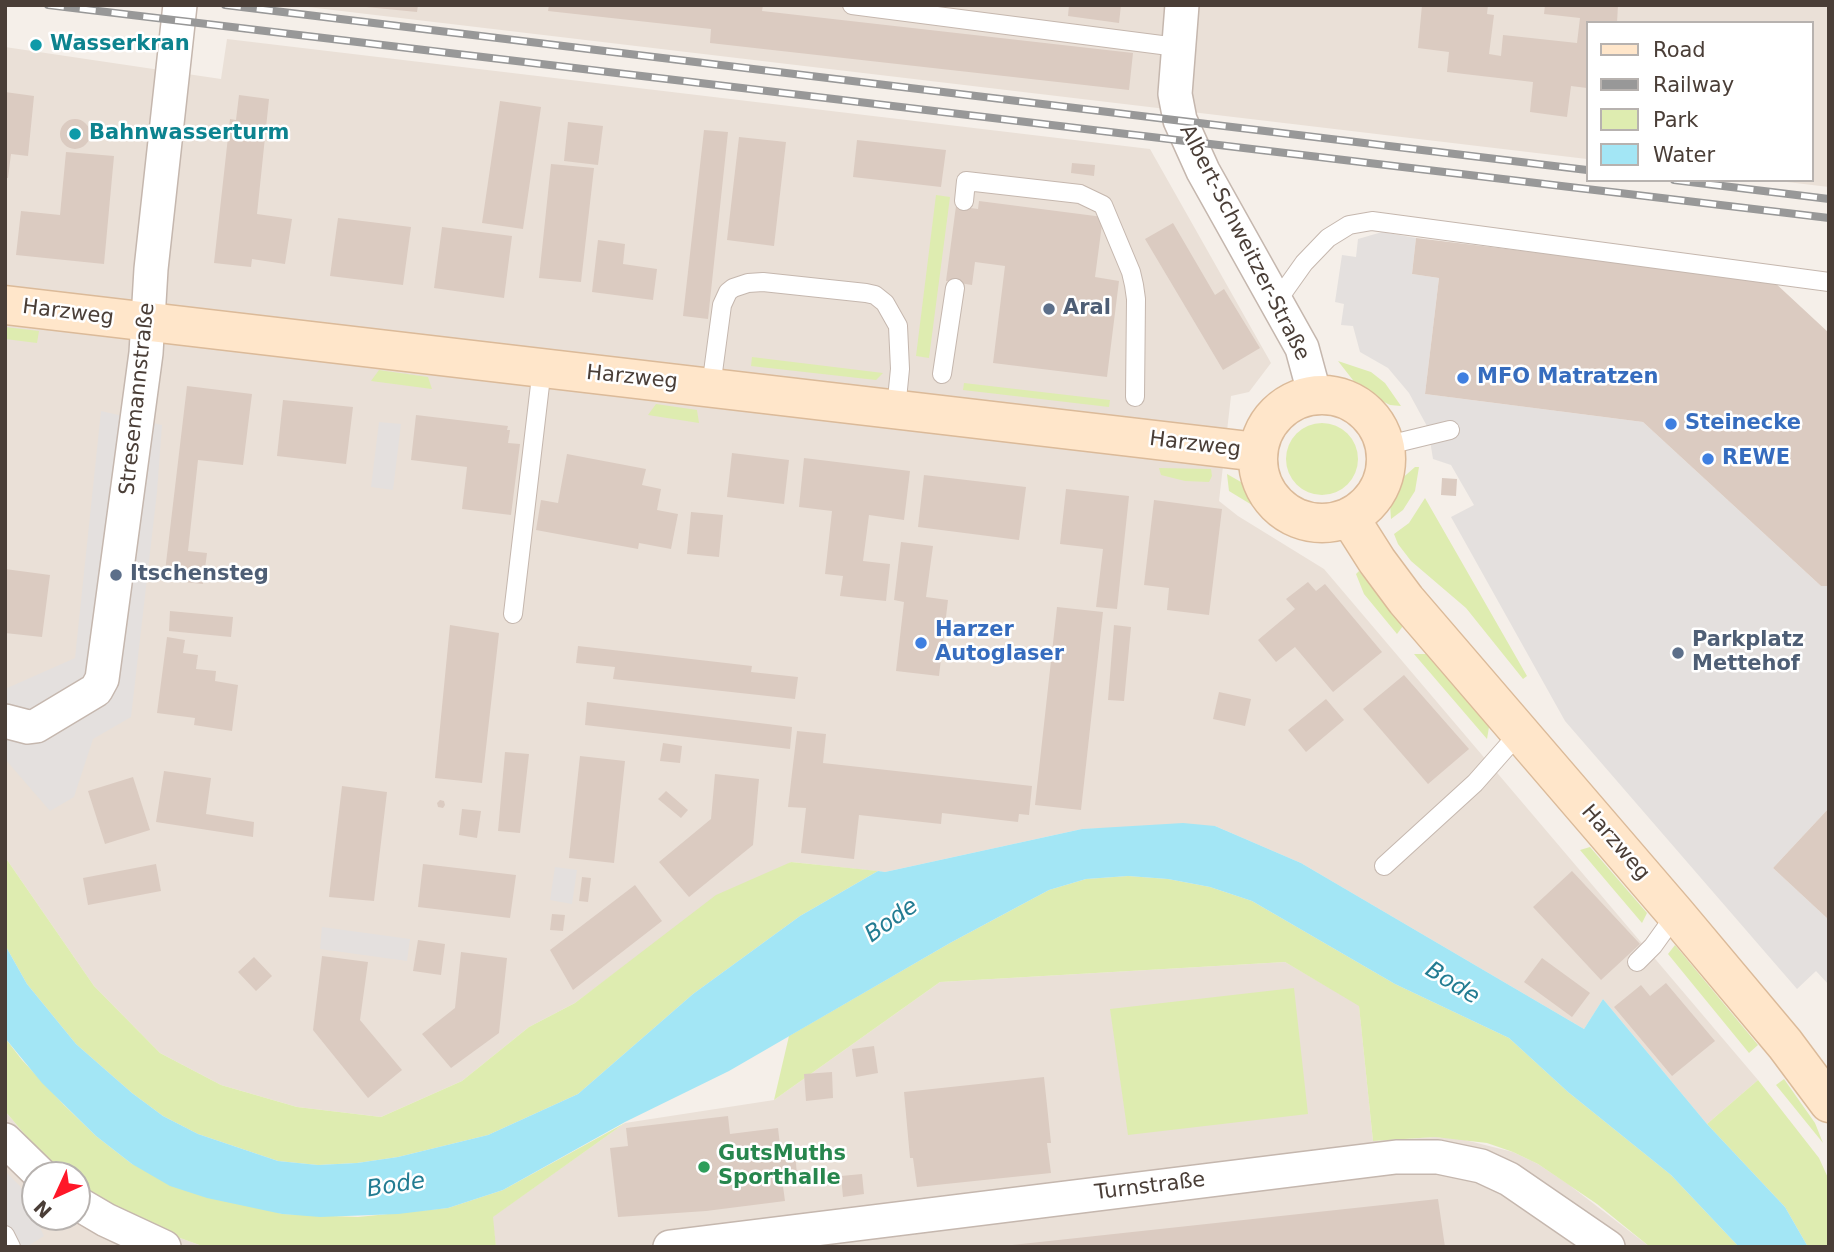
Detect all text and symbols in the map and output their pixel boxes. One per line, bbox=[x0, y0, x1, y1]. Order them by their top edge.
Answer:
legend bbox=[1586, 21, 1813, 182]
place label: Wasserkran bbox=[50, 32, 190, 58]
marker: Wasserkran bbox=[28, 37, 44, 53]
text: Road bbox=[1653, 38, 1706, 62]
text: Railway bbox=[1653, 73, 1734, 97]
text: Park bbox=[1653, 108, 1698, 132]
place label: Bahnwasserturm bbox=[89, 121, 289, 147]
street label: Albert-Schweitzer-Straße bbox=[1173, 121, 1315, 365]
marker: Bahnwasserturm bbox=[67, 126, 83, 142]
text: Water bbox=[1653, 143, 1715, 167]
street label: Harzweg bbox=[21, 295, 115, 331]
place label: Aral bbox=[1063, 296, 1111, 322]
marker: Aral bbox=[1041, 301, 1057, 317]
street label: Stresemannstraße bbox=[115, 302, 161, 496]
street label: Harzweg bbox=[585, 361, 679, 395]
place label: MFO Matratzen bbox=[1477, 365, 1658, 391]
marker: MFO Matratzen bbox=[1455, 370, 1471, 386]
place label: Steinecke bbox=[1685, 411, 1801, 437]
marker: Steinecke bbox=[1663, 416, 1679, 432]
street label: Harzweg bbox=[1148, 427, 1242, 463]
place label: REWE bbox=[1722, 446, 1790, 472]
marker: REWE bbox=[1700, 451, 1716, 467]
place label: Itschensteg bbox=[130, 562, 269, 588]
marker: Itschensteg bbox=[108, 567, 124, 583]
place label: Harzer Autoglaser bbox=[935, 618, 1064, 668]
place label: Parkplatz Mettehof bbox=[1692, 628, 1804, 678]
marker: Harzer Autoglaser bbox=[913, 635, 929, 651]
marker: Parkplatz Mettehof bbox=[1670, 645, 1686, 661]
street label: Harzweg bbox=[1575, 800, 1655, 886]
water label: Bode bbox=[860, 893, 924, 949]
water label: Bode bbox=[1420, 957, 1484, 1011]
place label: GutsMuths Sporthalle bbox=[718, 1142, 846, 1192]
marker: GutsMuths Sporthalle bbox=[696, 1159, 712, 1175]
north arrow bbox=[21, 1161, 91, 1231]
water label: Bode bbox=[365, 1168, 427, 1204]
street label: Turnstraße bbox=[1093, 1168, 1207, 1206]
text: N bbox=[29, 1196, 56, 1223]

